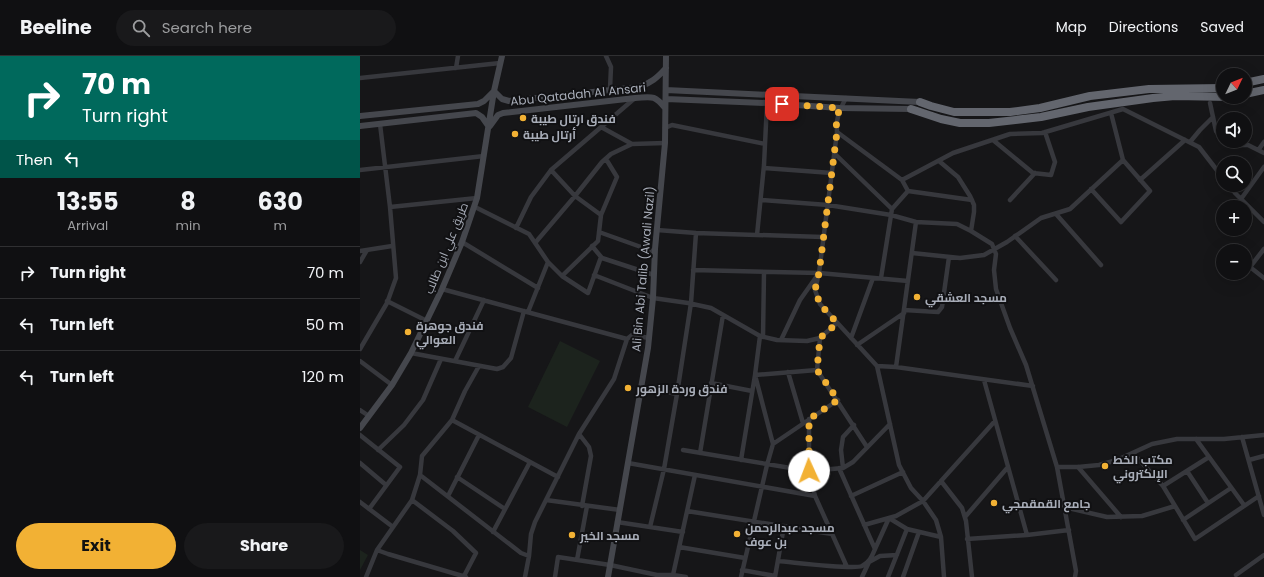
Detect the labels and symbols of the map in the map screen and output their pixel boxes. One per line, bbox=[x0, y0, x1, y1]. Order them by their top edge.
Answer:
north arrow bbox=[1216, 68, 1252, 104]
street label: Abu Qatadah Al Ansari bbox=[509, 78, 647, 110]
pin bbox=[765, 87, 799, 121]
place label: فندق ارتال طيبة bbox=[531, 110, 616, 127]
marker: فندق ارتال طيبة bbox=[518, 113, 528, 123]
place label: أرتال طيبة bbox=[523, 126, 576, 143]
marker: أرتال طيبة bbox=[510, 129, 520, 139]
street label: Ali Bin Abi Talib (Awali Nazil) bbox=[627, 185, 659, 353]
street label: طريق علي ابن طالب bbox=[420, 200, 474, 297]
place label: مسجد العشقي bbox=[925, 289, 1007, 308]
marker: مسجد العشقي bbox=[912, 292, 922, 302]
place label: فندق جوهرة العوالي bbox=[416, 317, 484, 350]
marker: فندق جوهرة العوالي bbox=[403, 327, 413, 337]
place label: فندق وردة الزهور bbox=[635, 380, 728, 397]
marker: فندق وردة الزهور bbox=[623, 383, 633, 393]
position arrow bbox=[788, 450, 830, 492]
place label: مكتب الخط الإلكتروني bbox=[1113, 451, 1173, 484]
marker: مكتب الخط الإلكتروني bbox=[1100, 461, 1110, 471]
place label: جامع القمقمجي bbox=[1002, 495, 1090, 514]
marker: جامع القمقمجي bbox=[989, 498, 999, 508]
place label: مسجد عبدالرحمن بن عوف bbox=[745, 519, 835, 550]
place label: مسجد الخير bbox=[579, 527, 640, 544]
marker: مسجد عبدالرحمن بن عوف bbox=[732, 529, 742, 539]
marker: مسجد الخير bbox=[567, 530, 577, 540]

